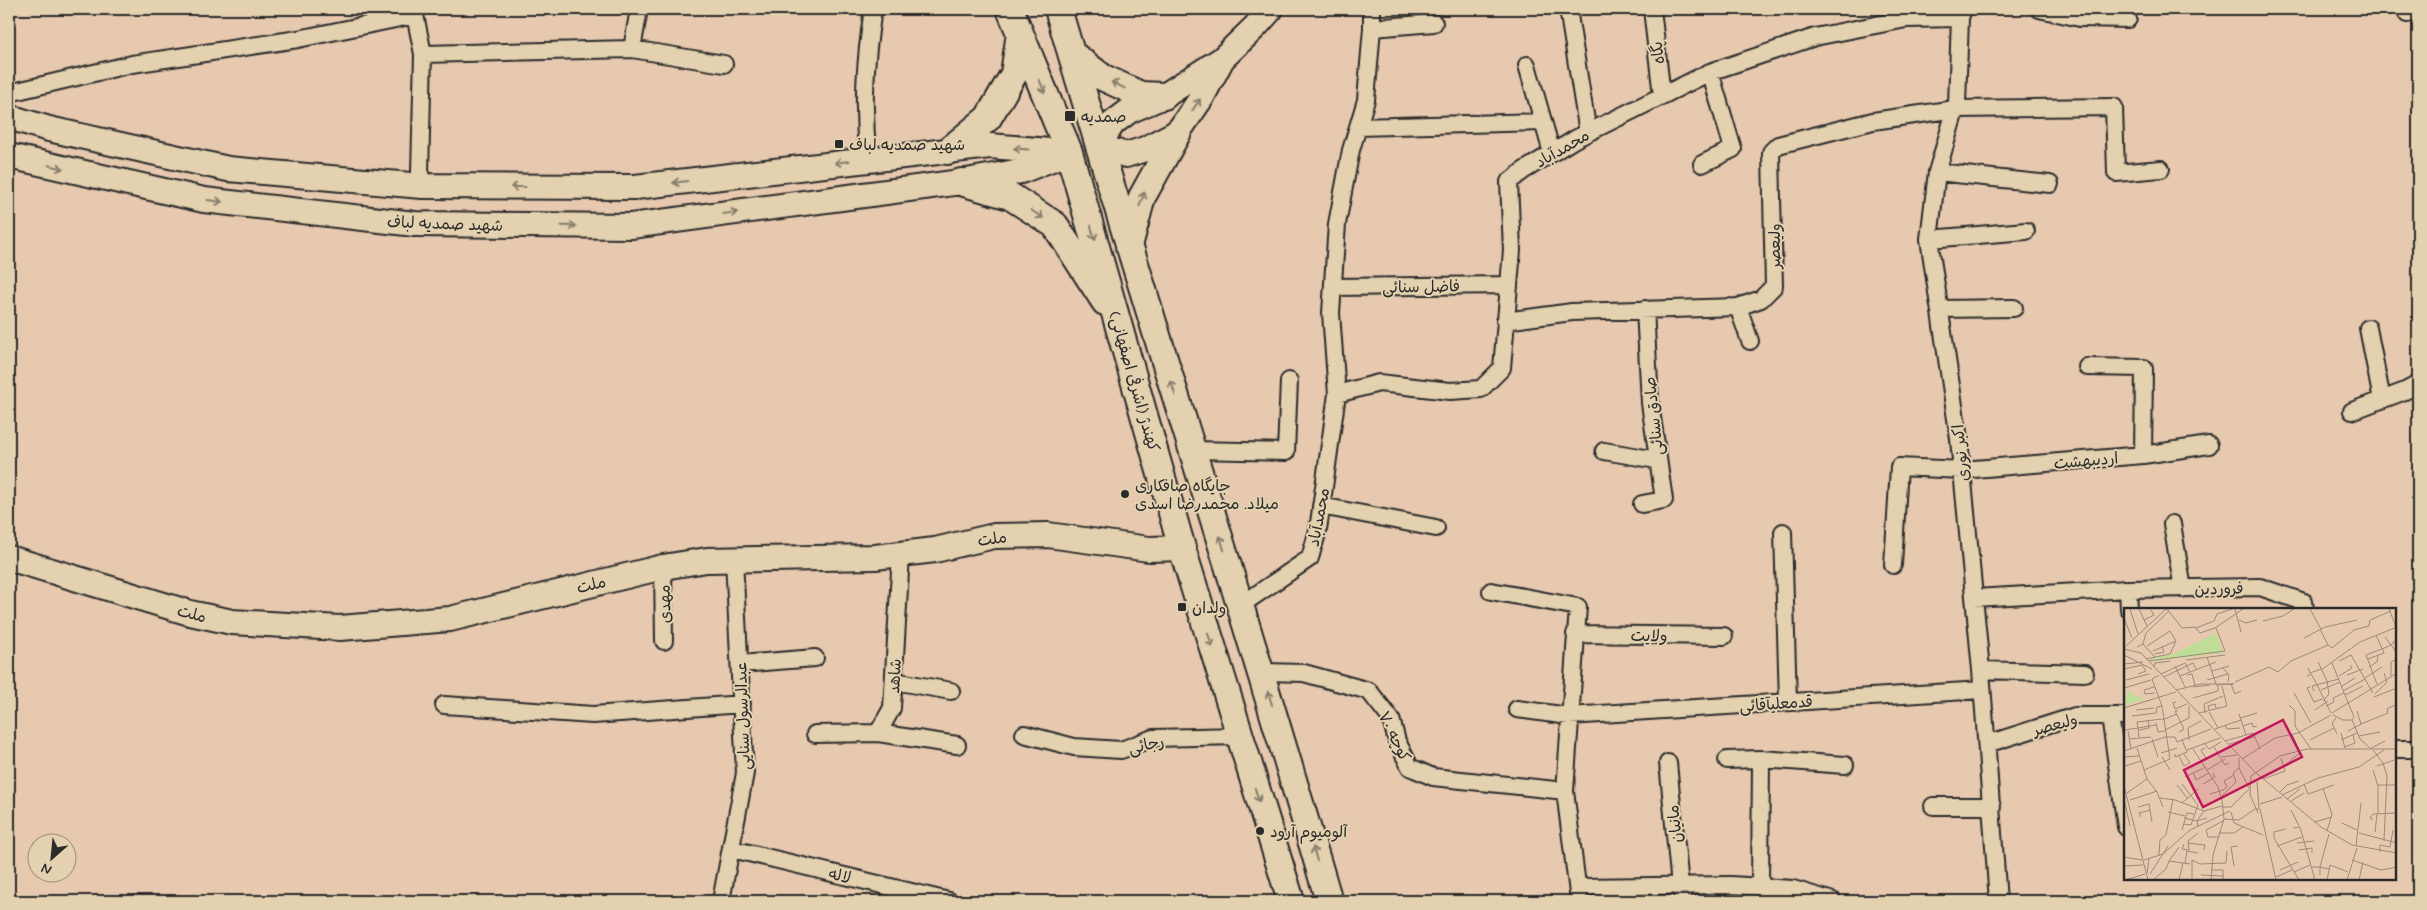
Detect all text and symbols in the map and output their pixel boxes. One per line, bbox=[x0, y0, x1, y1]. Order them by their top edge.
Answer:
street label: پگاه bbox=[1647, 40, 1670, 65]
one-way arrow bbox=[1038, 78, 1047, 93]
one-way arrow bbox=[1111, 80, 1126, 89]
one-way arrow bbox=[1191, 99, 1201, 113]
place label: صمدیه bbox=[1081, 107, 1126, 128]
marker: صمدیه bbox=[1063, 109, 1077, 123]
street label: محمدآباد bbox=[1532, 125, 1594, 173]
place label: شهید صمدیه لباف bbox=[849, 135, 965, 156]
marker: شهید صمدیه لباف bbox=[833, 138, 845, 150]
one-way arrow bbox=[1013, 144, 1029, 153]
one-way arrow bbox=[834, 157, 850, 167]
one-way arrow bbox=[48, 163, 64, 172]
one-way arrow bbox=[673, 177, 689, 187]
one-way arrow bbox=[510, 182, 526, 191]
one-way arrow bbox=[1138, 192, 1147, 207]
one-way arrow bbox=[207, 196, 223, 206]
one-way arrow bbox=[722, 208, 738, 218]
one-way arrow bbox=[1030, 209, 1044, 219]
street label: شهید صمدیه لباف bbox=[386, 212, 503, 237]
one-way arrow bbox=[560, 221, 576, 231]
street label: ولیعصر bbox=[1765, 223, 1786, 271]
one-way arrow bbox=[1088, 224, 1098, 240]
street label: فاضل سنائی bbox=[1382, 276, 1460, 299]
street label: کهندژ (اشرفی اصفهانی) bbox=[1103, 309, 1164, 454]
street label: صادق سنائی bbox=[1640, 375, 1669, 456]
one-way arrow bbox=[1168, 380, 1178, 396]
street label: اکبر نوری bbox=[1948, 423, 1975, 482]
street label: اردیبهشت bbox=[2053, 448, 2119, 475]
place label: جایگاه صافکاری میلاد. محمدرضا اسدی bbox=[1135, 476, 1279, 515]
street label: محمدآباد bbox=[1304, 486, 1335, 548]
marker: جایگاه صافکاری میلاد. محمدرضا اسدی bbox=[1119, 488, 1131, 500]
street label: ملت bbox=[976, 527, 1008, 552]
one-way arrow bbox=[1216, 535, 1226, 551]
street label: ملت bbox=[575, 572, 608, 599]
street label: فروردین bbox=[2194, 579, 2244, 600]
street label: مهدی bbox=[655, 584, 676, 624]
place label: ولدان bbox=[1192, 598, 1226, 619]
street label: ملت bbox=[175, 601, 209, 628]
marker: ولدان bbox=[1176, 601, 1188, 613]
inset map bbox=[2124, 608, 2397, 880]
street label: ولایت bbox=[1630, 626, 1668, 647]
one-way arrow bbox=[1206, 631, 1216, 647]
street label: شاهد bbox=[884, 658, 907, 694]
street label: عبدالرسول سنایی bbox=[731, 662, 756, 770]
one-way arrow bbox=[1264, 691, 1274, 707]
street label: قدمعلیآقائی bbox=[1739, 691, 1814, 718]
street label: کوچه ۷۰ bbox=[1372, 708, 1415, 765]
street label: ولیعصر bbox=[2029, 709, 2080, 742]
street label: رجائی bbox=[1126, 731, 1166, 760]
one-way arrow bbox=[1253, 787, 1262, 803]
street label: مانیان bbox=[1663, 804, 1688, 844]
place label: آلومیوم آرود bbox=[1270, 822, 1348, 844]
marker: آلومیوم آرود bbox=[1254, 825, 1266, 837]
north arrow bbox=[28, 832, 78, 882]
one-way arrow bbox=[1310, 847, 1319, 863]
text: N bbox=[38, 859, 55, 879]
street label: لاله bbox=[826, 864, 853, 889]

